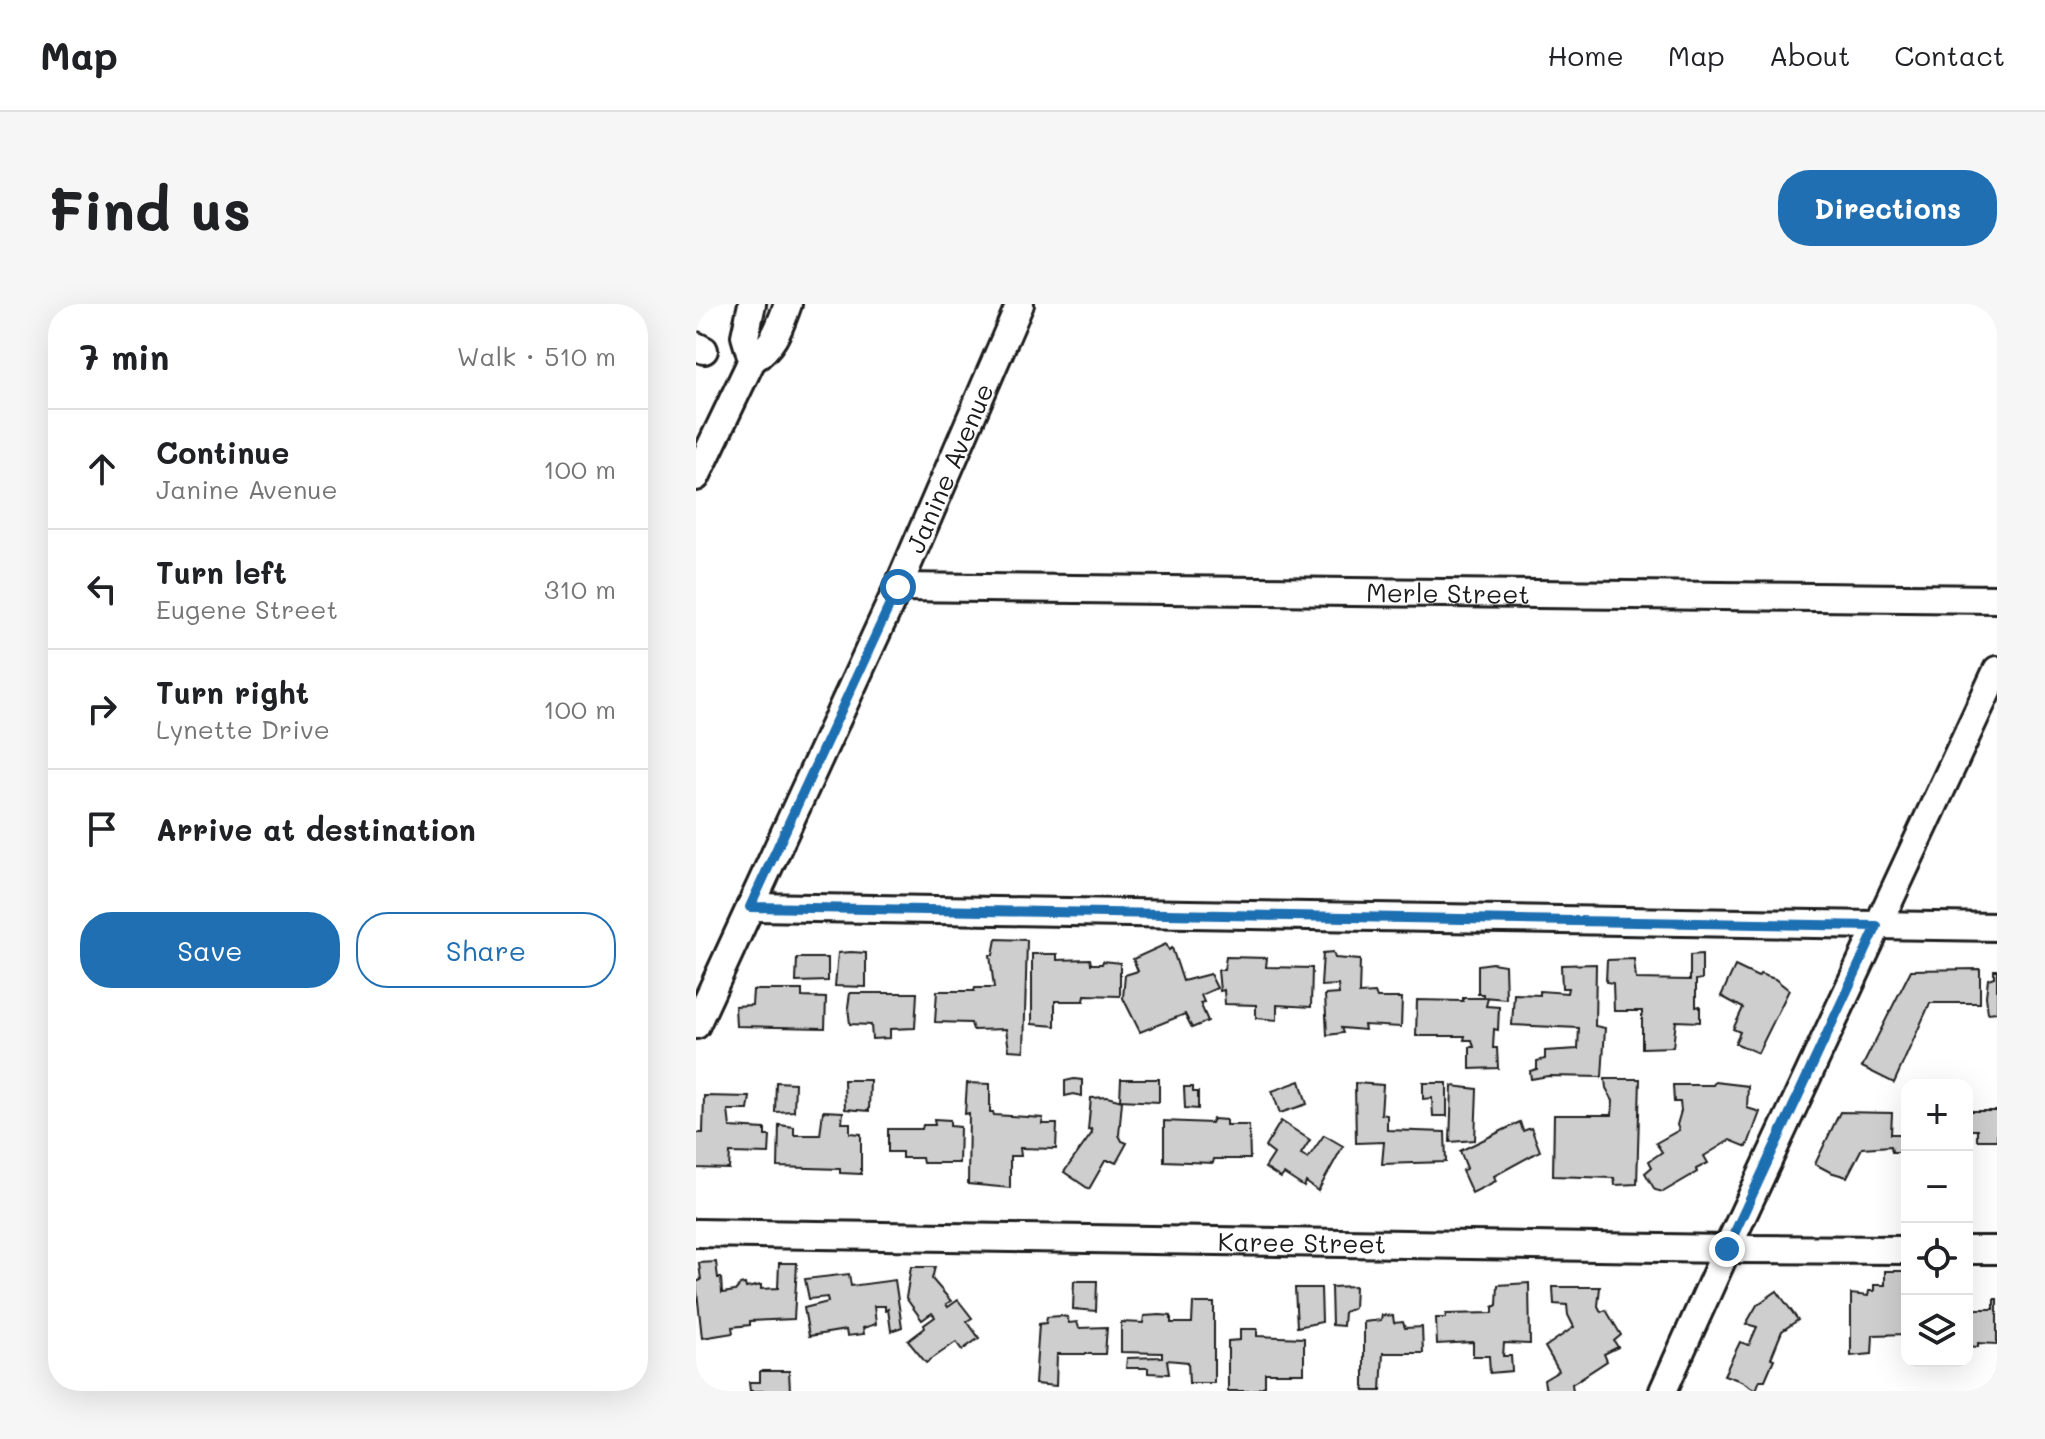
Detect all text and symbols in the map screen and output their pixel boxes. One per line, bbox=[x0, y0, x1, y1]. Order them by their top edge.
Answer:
text: Map bbox=[40, 30, 118, 80]
text: Home bbox=[1548, 37, 1624, 73]
text: Map bbox=[1668, 37, 1725, 73]
text: About bbox=[1769, 37, 1850, 73]
text: Contact bbox=[1894, 37, 2005, 73]
button: Directions bbox=[1778, 170, 1997, 246]
text: Find us bbox=[48, 172, 251, 245]
text: 7 min bbox=[80, 334, 169, 379]
text: Walk · 510 m bbox=[457, 339, 616, 373]
street label: Janine Avenue bbox=[898, 378, 1001, 558]
text: Continue bbox=[156, 432, 289, 472]
icon: ahead bbox=[80, 447, 124, 491]
text: 100 m bbox=[543, 452, 616, 486]
text: Janine Avenue bbox=[156, 472, 338, 506]
text: Turn left bbox=[156, 552, 287, 592]
icon: left bbox=[80, 567, 124, 611]
route start bbox=[880, 569, 916, 605]
text: 310 m bbox=[544, 572, 616, 606]
street label: Merle Street bbox=[1366, 575, 1530, 611]
text: Eugene Street bbox=[156, 592, 338, 626]
text: Turn right bbox=[156, 672, 309, 712]
icon: right bbox=[80, 687, 124, 731]
text: 100 m bbox=[543, 692, 616, 726]
text: Lynette Drive bbox=[156, 712, 330, 746]
icon: arrive bbox=[80, 807, 124, 851]
text: Arrive at destination bbox=[156, 809, 476, 849]
button: Save bbox=[80, 912, 340, 988]
button: Share bbox=[356, 912, 616, 988]
map controls bbox=[1901, 1079, 1973, 1367]
button: + bbox=[1901, 1079, 1973, 1151]
button: − bbox=[1901, 1151, 1973, 1223]
button: locate bbox=[1901, 1223, 1973, 1295]
street label: Karee Street bbox=[1217, 1224, 1386, 1261]
route end bbox=[1709, 1231, 1745, 1267]
button: layers bbox=[1901, 1295, 1973, 1367]

